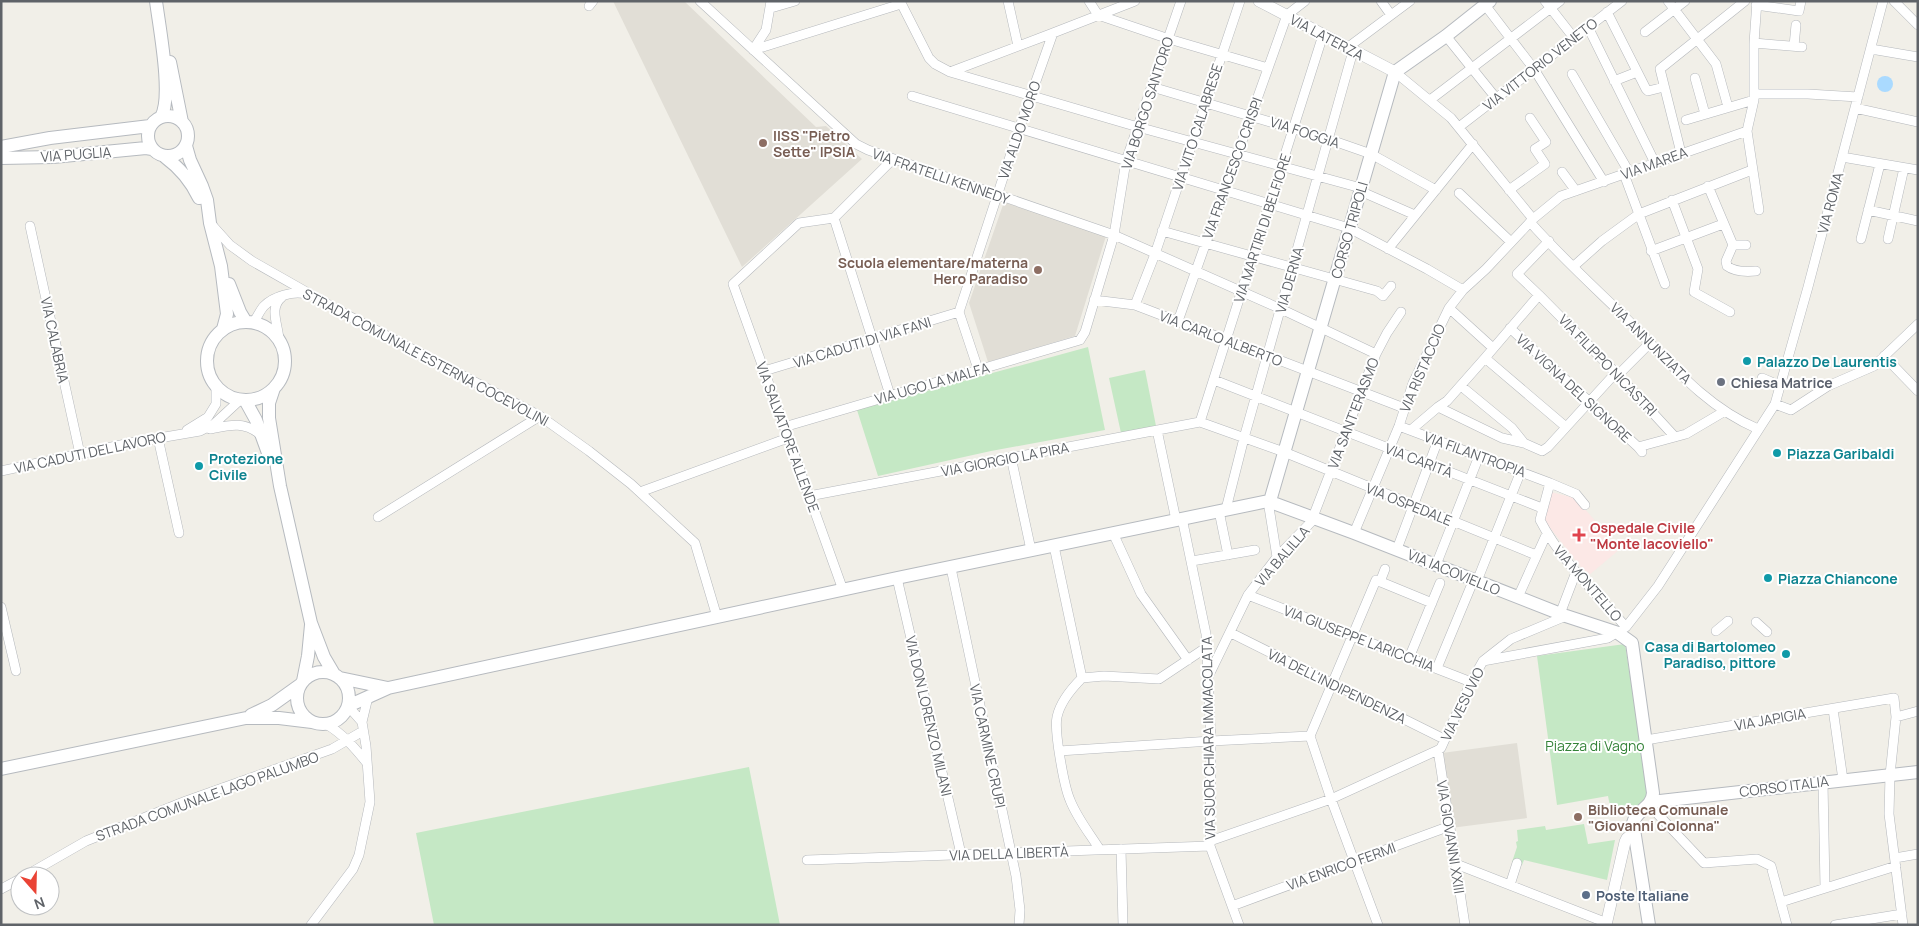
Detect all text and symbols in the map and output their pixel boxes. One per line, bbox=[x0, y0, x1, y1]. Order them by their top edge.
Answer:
street label: VIA LATERZA bbox=[1287, 10, 1367, 65]
street label: VIA VITTORIO VENETO bbox=[1479, 13, 1601, 115]
street label: VIA BORGO SANTORO bbox=[1117, 34, 1177, 172]
street label: VIA VITO CALABRESE bbox=[1167, 61, 1227, 193]
street label: VIA ALDO MORO bbox=[993, 78, 1045, 182]
street label: VIA FRANCESCO CRISPI bbox=[1198, 95, 1266, 241]
street label: VIA FOGGIA bbox=[1268, 112, 1343, 152]
place label: IISS "Pietro Sette" IPSIA bbox=[773, 126, 856, 161]
marker: IISS "Pietro Sette" IPSIA bbox=[757, 137, 769, 149]
street label: VIA PUGLIA bbox=[40, 142, 112, 166]
street label: VIA MAREA bbox=[1618, 142, 1690, 184]
street label: VIA FRATELLI KENNEDY bbox=[870, 144, 1012, 209]
street label: VIA MARTIRI DI BELFIORE bbox=[1229, 151, 1295, 305]
street label: VIA ROMA bbox=[1813, 170, 1847, 236]
street label: CORSO TRIPOLI bbox=[1326, 179, 1372, 281]
street label: VIA DERNA bbox=[1270, 245, 1308, 315]
place label: Scuola elementare/materna Hero Paradiso bbox=[838, 253, 1028, 288]
marker: Scuola elementare/materna Hero Paradiso bbox=[1032, 264, 1044, 276]
street label: STRADA COMUNALE ESTERNA COCEVOLINI bbox=[300, 284, 552, 430]
street label: VIA CALABRIA bbox=[37, 295, 73, 385]
street label: VIA ANNUNZIATA bbox=[1606, 298, 1696, 388]
street label: VIA CARLO ALBERTO bbox=[1157, 306, 1285, 370]
street label: VIA FILIPPO NICASTRI bbox=[1555, 310, 1661, 420]
street label: VIA CADUTI DI VIA FANI bbox=[791, 312, 933, 372]
street label: VIA RISTACCIO bbox=[1395, 321, 1449, 415]
street label: VIA VIGNA DEL SIGNORE bbox=[1512, 330, 1636, 446]
place label: Palazzo De Laurentis bbox=[1757, 352, 1897, 371]
street label: VIA SANT'ERASMO bbox=[1323, 355, 1383, 471]
marker: Palazzo De Laurentis bbox=[1741, 355, 1753, 367]
street label: VIA UGO LA MALFA bbox=[872, 358, 992, 408]
street label: VIA SALVATORE ALLENDE bbox=[752, 359, 824, 515]
place label: Chiesa Matrice bbox=[1731, 373, 1833, 392]
marker: Chiesa Matrice bbox=[1715, 376, 1727, 388]
street label: VIA CADUTI DEL LAVORO bbox=[12, 427, 168, 477]
street label: VIA FILANTROPIA bbox=[1421, 427, 1529, 481]
street label: VIA GIORGIO LA PIRA bbox=[939, 437, 1071, 481]
street label: VIA CARITÀ bbox=[1382, 438, 1456, 482]
place label: Piazza Garibaldi bbox=[1787, 444, 1894, 463]
marker: Piazza Garibaldi bbox=[1771, 447, 1783, 459]
place label: Protezione Civile bbox=[209, 449, 283, 484]
marker: Protezione Civile bbox=[193, 460, 205, 472]
street label: VIA OSPEDALE bbox=[1363, 478, 1455, 530]
place label: Ospedale Civile "Monte Iacoviello" bbox=[1590, 518, 1714, 553]
street label: VIA BALILLA bbox=[1250, 522, 1314, 590]
marker: Ospedale Civile "Monte Iacoviello" bbox=[1572, 528, 1586, 542]
street label: VIA MONTELLO bbox=[1550, 541, 1626, 625]
street label: VIA IACOVIELLO bbox=[1405, 545, 1503, 599]
place label: Piazza Chiancone bbox=[1778, 569, 1898, 588]
marker: Piazza Chiancone bbox=[1762, 572, 1774, 584]
street label: VIA GIUSEPPE LARICCHIA bbox=[1281, 600, 1437, 676]
street label: VIA DON LORENZO MILANI bbox=[901, 634, 957, 798]
street label: VIA SUOR CHIARA IMMACOLATA bbox=[1197, 636, 1219, 840]
place label: Casa di Bartolomeo Paradiso, pittore bbox=[1645, 637, 1776, 672]
street label: VIA DELL'INDIPENDENZA bbox=[1264, 644, 1410, 728]
marker: Casa di Bartolomeo Paradiso, pittore bbox=[1780, 648, 1792, 660]
street label: VIA VESUVIO bbox=[1436, 664, 1488, 744]
street label: VIA CARMINE CRUPI bbox=[966, 682, 1010, 810]
street label: VIA JAPIGIA bbox=[1733, 703, 1807, 735]
park label: Piazza di Vagno bbox=[1545, 736, 1645, 755]
street label: STRADA COMUNALE LAGO PALUMBO bbox=[93, 747, 321, 845]
street label: CORSO ITALIA bbox=[1738, 771, 1830, 801]
street label: VIA GIOVANNI XXIII bbox=[1433, 779, 1469, 895]
place label: Biblioteca Comunale "Giovanni Colonna" bbox=[1588, 800, 1728, 835]
marker: Biblioteca Comunale "Giovanni Colonna" bbox=[1572, 811, 1584, 823]
street label: VIA ENRICO FERMI bbox=[1284, 837, 1398, 895]
street label: VIA DELLA LIBERTÀ bbox=[949, 841, 1069, 865]
north arrow bbox=[10, 866, 60, 916]
place label: Poste Italiane bbox=[1596, 886, 1689, 905]
marker: Poste Italiane bbox=[1580, 889, 1592, 901]
text: N bbox=[32, 893, 48, 914]

